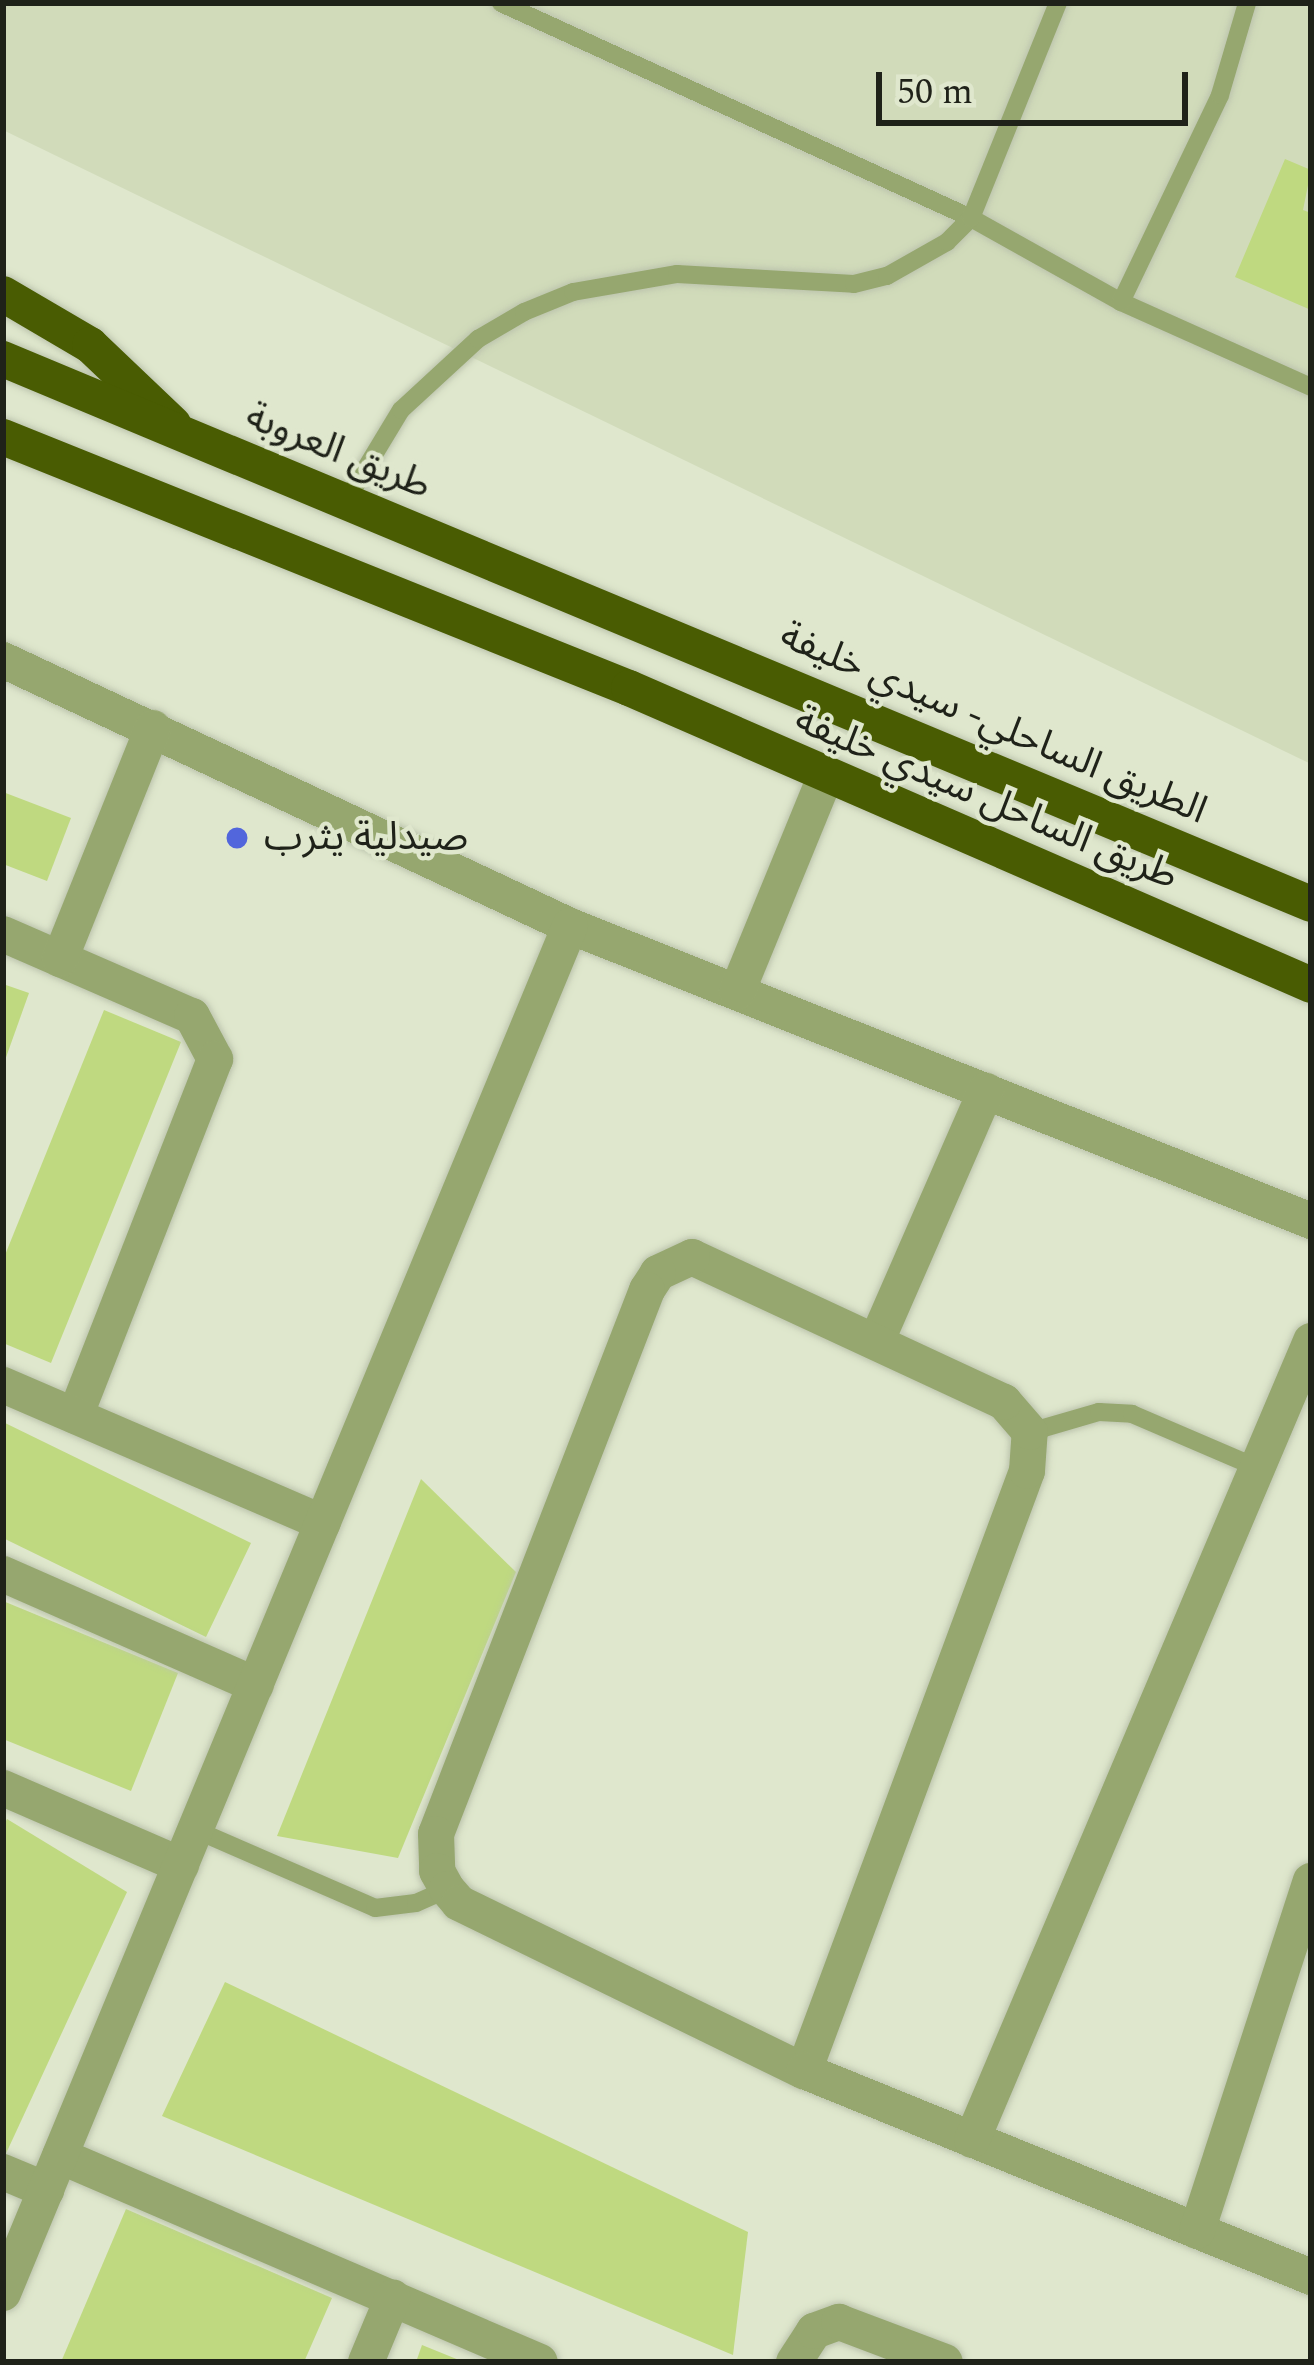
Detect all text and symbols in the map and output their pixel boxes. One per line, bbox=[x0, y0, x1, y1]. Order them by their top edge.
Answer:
scale bar bbox=[882, 48, 1194, 122]
text: 50 m bbox=[897, 65, 973, 120]
street label: طريق العروبة bbox=[239, 394, 437, 510]
street label: الطريق الساحلي- سيدي خليفة bbox=[773, 613, 1213, 835]
street label: طريق الساحل سيدي خليفة bbox=[787, 697, 1185, 901]
place label: صيدلية يثرب bbox=[264, 815, 468, 861]
marker: صيدلية يثرب bbox=[221, 822, 253, 854]

